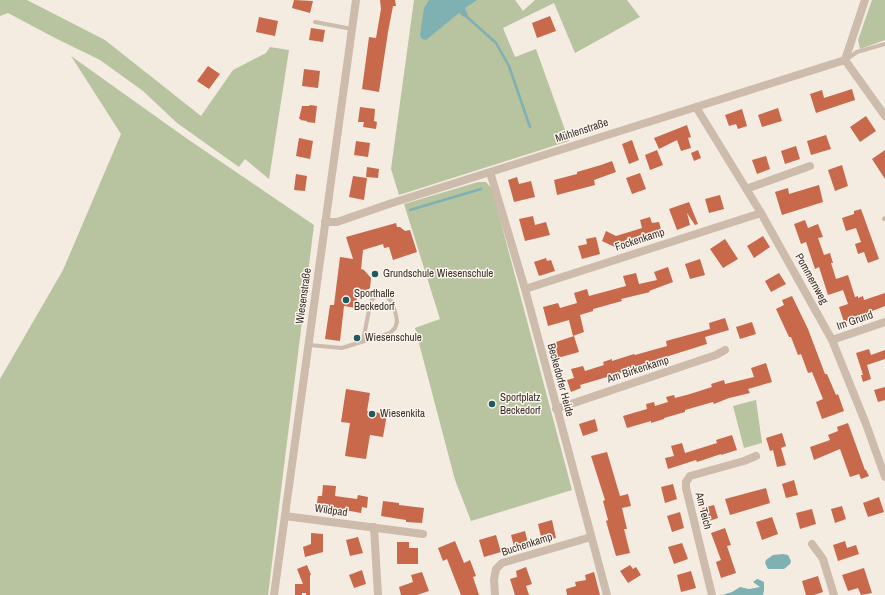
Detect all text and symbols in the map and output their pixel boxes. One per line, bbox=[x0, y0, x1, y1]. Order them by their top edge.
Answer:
street label: Mühlenstraße bbox=[554, 116, 610, 146]
street label: Fockenkamp bbox=[614, 226, 666, 254]
street label: Pommernweg bbox=[792, 251, 830, 307]
street label: Wiesenstraße bbox=[294, 267, 314, 325]
place label: Grundschule Wiesenschule bbox=[383, 267, 493, 281]
marker: Grundschule Wiesenschule bbox=[370, 269, 380, 279]
place label: Sporthalle Beckedorf bbox=[354, 287, 395, 313]
marker: Sporthalle Beckedorf bbox=[341, 295, 351, 305]
street label: Im Grund bbox=[835, 309, 875, 333]
place label: Wiesenschule bbox=[365, 331, 422, 345]
marker: Wiesenschule bbox=[352, 333, 362, 343]
street label: Beckedorfer Heide bbox=[544, 342, 576, 418]
street label: Am Birkenkamp bbox=[605, 354, 671, 386]
place label: Sportplatz Beckedorf bbox=[500, 391, 541, 417]
marker: Sportplatz Beckedorf bbox=[487, 399, 497, 409]
place label: Wiesenkita bbox=[380, 407, 425, 421]
marker: Wiesenkita bbox=[367, 409, 377, 419]
street label: Am Teich bbox=[692, 491, 714, 531]
street label: Wildpad bbox=[314, 502, 348, 520]
street label: Buchenkamp bbox=[500, 531, 554, 559]

